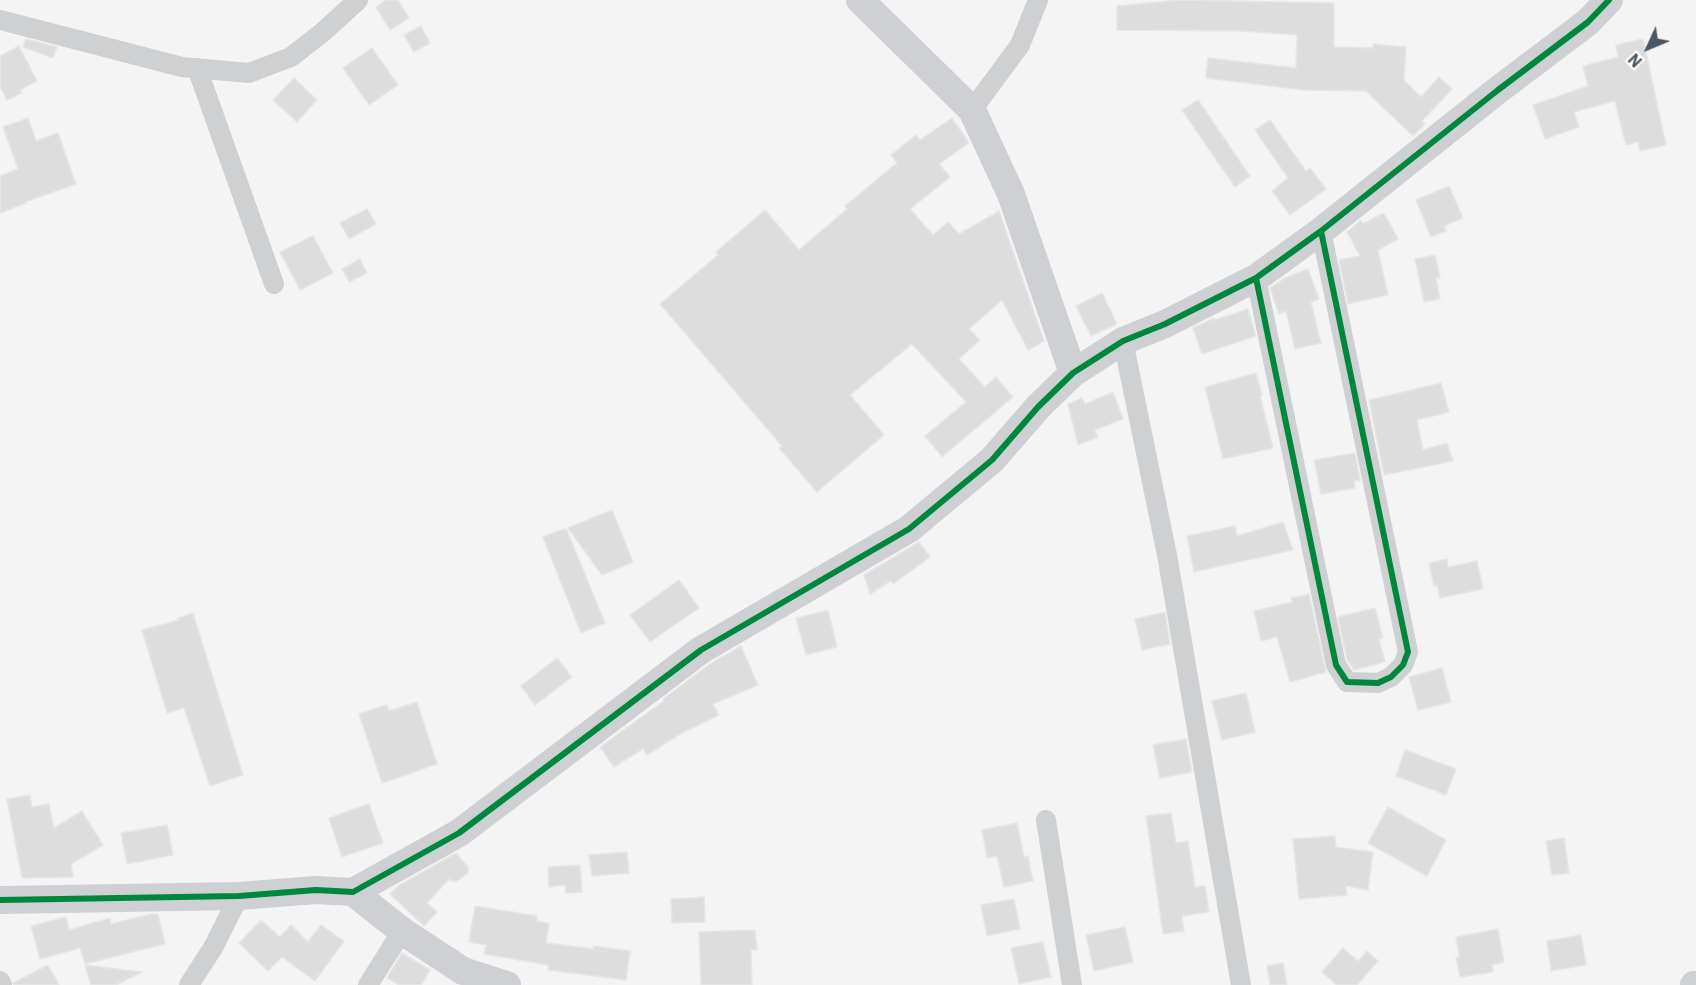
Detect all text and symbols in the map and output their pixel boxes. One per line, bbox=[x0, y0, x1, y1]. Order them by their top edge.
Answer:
north arrow bbox=[1618, 18, 1678, 78]
text: N bbox=[1624, 49, 1646, 72]

